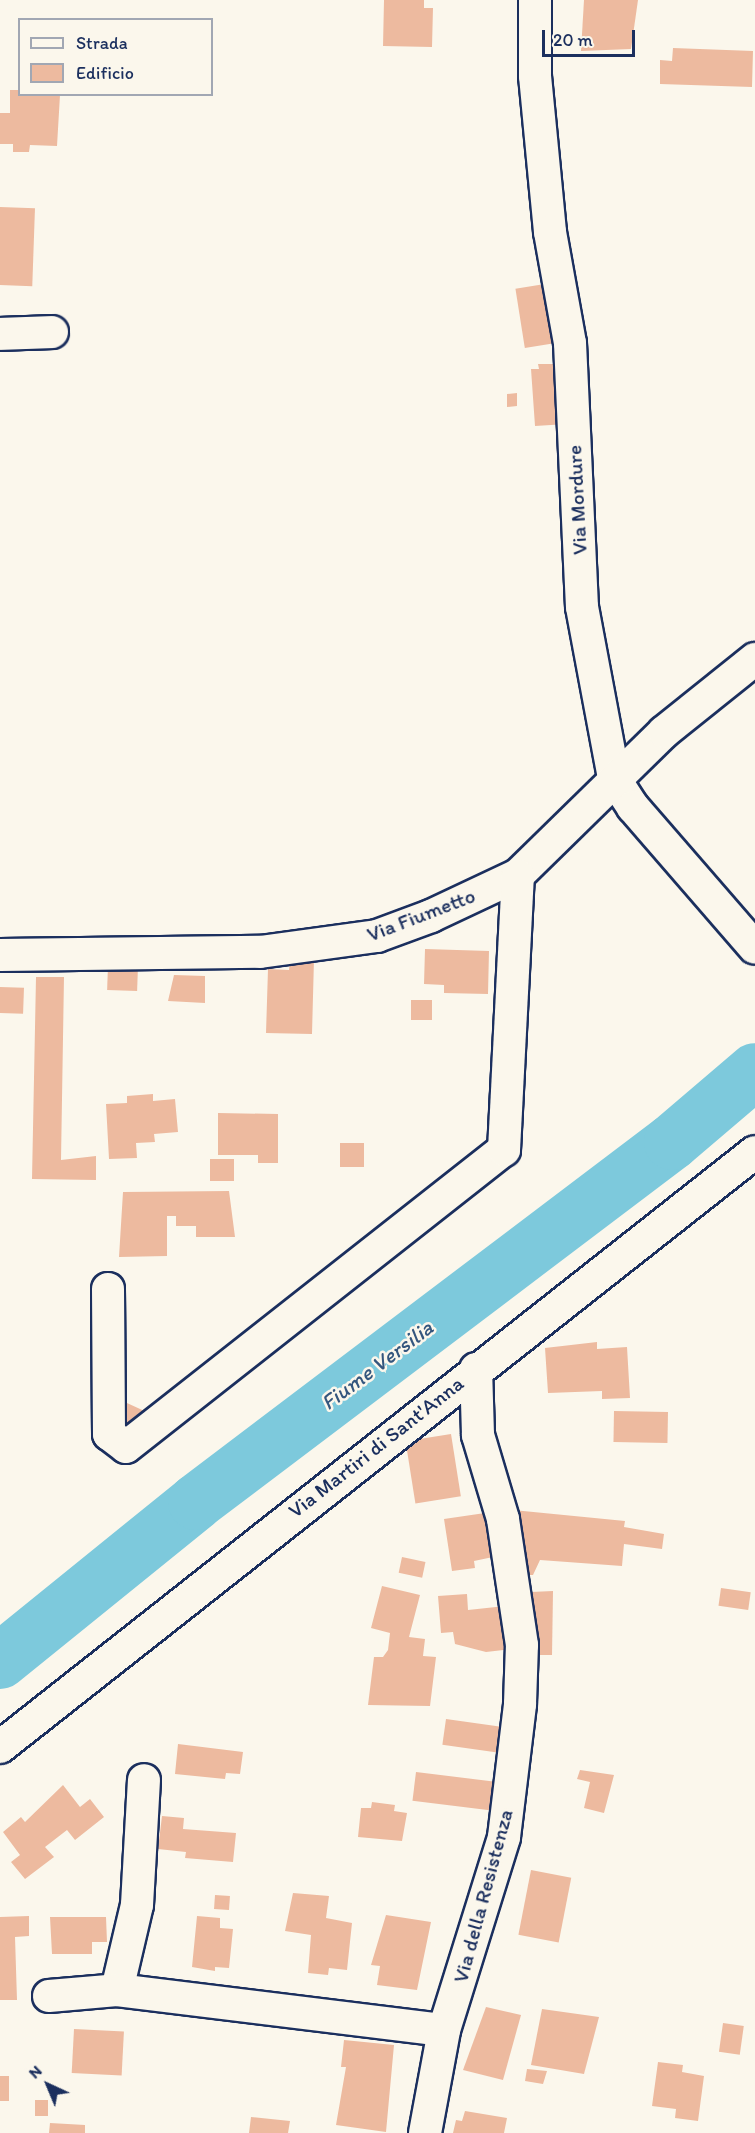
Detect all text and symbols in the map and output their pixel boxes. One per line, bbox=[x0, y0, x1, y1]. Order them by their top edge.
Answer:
legend bbox=[18, 18, 213, 96]
scale bar bbox=[545, 18, 638, 56]
text: 20 m bbox=[553, 29, 593, 51]
text: Strada bbox=[76, 32, 128, 54]
text: Edificio bbox=[76, 62, 134, 84]
street label: Via Mordure bbox=[562, 445, 592, 555]
street label: Via Fiumetto bbox=[363, 883, 479, 947]
water label: Fiume Versilia bbox=[316, 1314, 438, 1416]
street label: Via Martiri di Sant'Anna bbox=[283, 1370, 469, 1524]
street label: Via della Resistenza bbox=[448, 1807, 518, 1985]
north arrow bbox=[18, 2055, 78, 2115]
text: N bbox=[25, 2061, 46, 2082]

